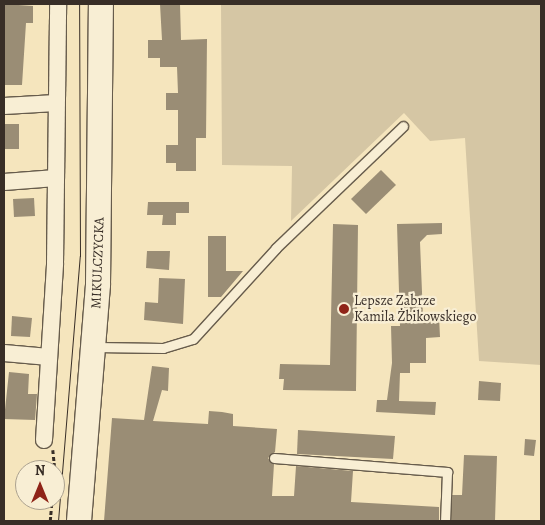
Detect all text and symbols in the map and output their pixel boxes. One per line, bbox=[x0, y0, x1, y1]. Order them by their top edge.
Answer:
street label: MIKULCZYCKA bbox=[88, 217, 108, 309]
place label: Lepsze Zabrze Kamila Żbikowskiego bbox=[354, 293, 476, 326]
marker: Lepsze Zabrze Kamila Żbikowskiego bbox=[338, 303, 350, 315]
north arrow bbox=[15, 460, 65, 510]
text: N bbox=[35, 461, 45, 480]

